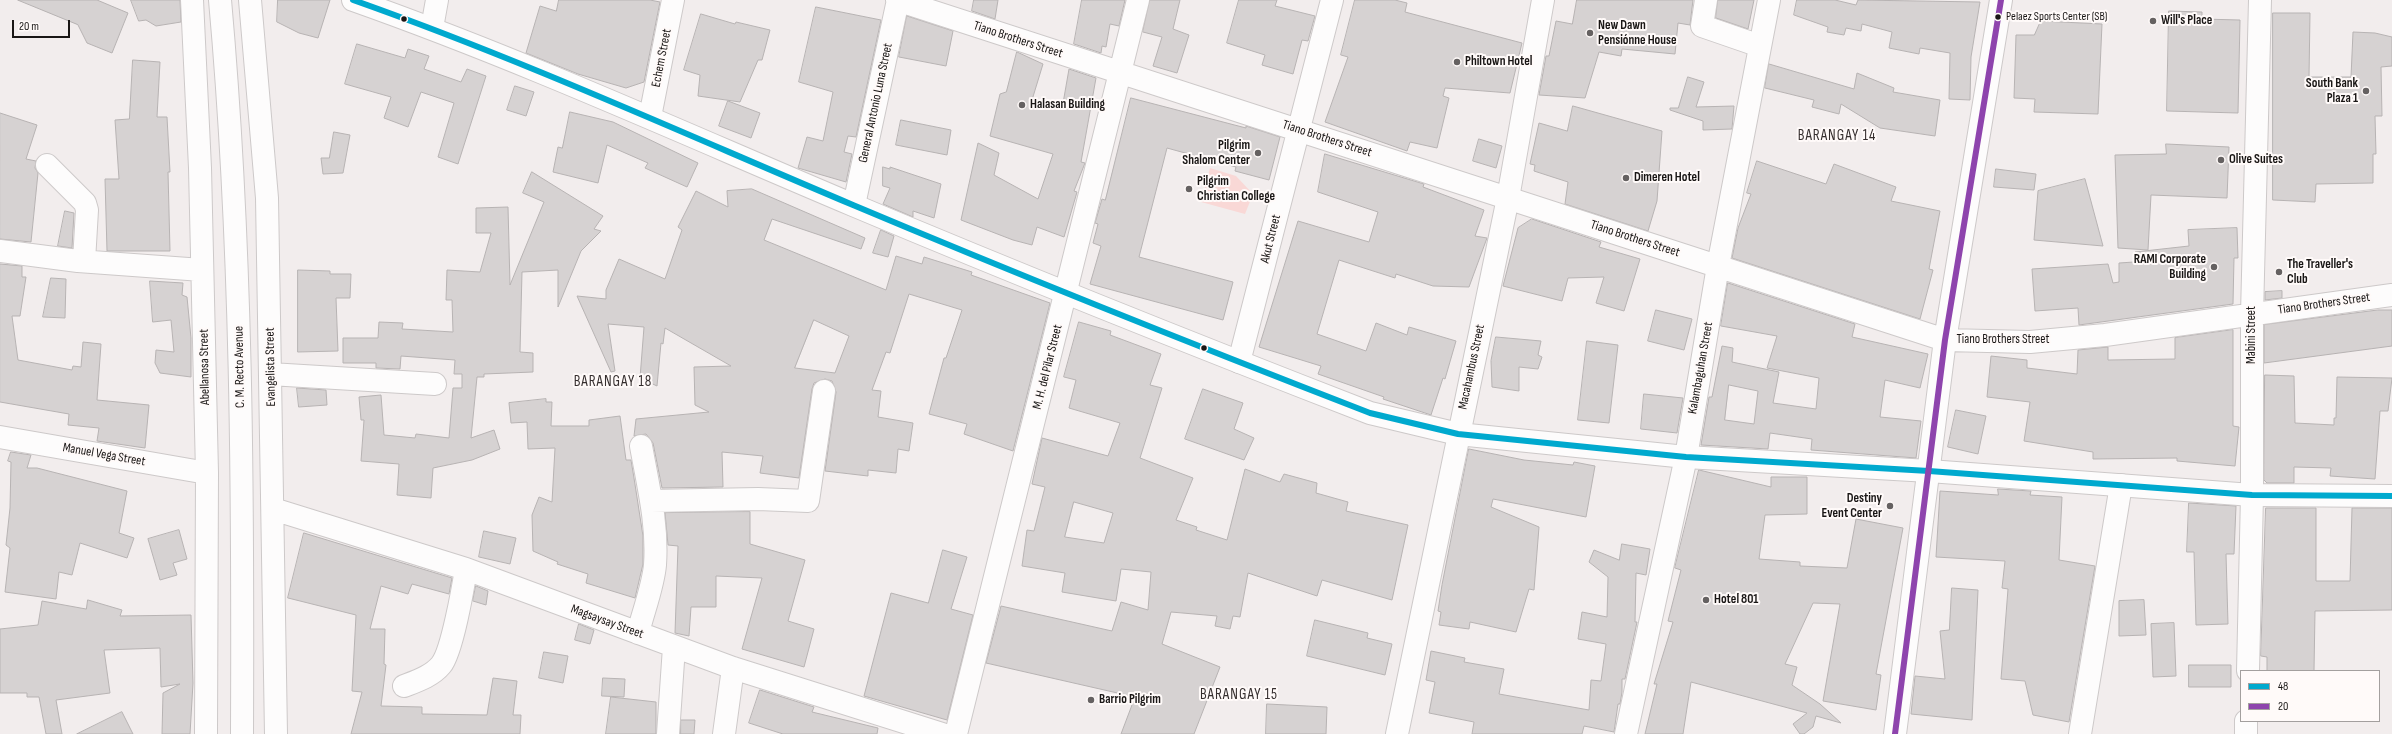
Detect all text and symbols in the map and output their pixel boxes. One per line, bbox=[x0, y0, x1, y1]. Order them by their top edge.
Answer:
place label: Pelaez Sports Center (SB) bbox=[2006, 10, 2107, 24]
scale bar bbox=[14, 12, 72, 38]
marker: Pelaez Sports Center (SB) bbox=[1993, 12, 2003, 22]
place label: Will's Place bbox=[2161, 13, 2212, 29]
unlabelled marker bbox=[399, 14, 409, 24]
marker: Will's Place bbox=[2148, 16, 2158, 26]
street label: Tiano Brothers Street bbox=[971, 18, 1065, 62]
place label: New Dawn Pensiónne House bbox=[1598, 18, 1676, 49]
text: 20 m bbox=[19, 19, 39, 34]
street label: Echem Street bbox=[649, 27, 675, 89]
marker: New Dawn Pensiónne House bbox=[1585, 28, 1595, 38]
street label: General Antonio Luna Street bbox=[856, 42, 896, 164]
place label: Philtown Hotel bbox=[1465, 54, 1532, 70]
marker: Philtown Hotel bbox=[1452, 57, 1462, 67]
place label: South Bank Plaza 1 bbox=[2306, 76, 2358, 107]
marker: South Bank Plaza 1 bbox=[2361, 86, 2371, 96]
place label: Halasan Building bbox=[1030, 97, 1105, 113]
marker: Halasan Building bbox=[1017, 100, 1027, 110]
street label: Tiano Brothers Street bbox=[1280, 117, 1374, 161]
district label: BARANGAY 14 bbox=[1798, 127, 1876, 145]
place label: Pilgrim Shalom Center bbox=[1182, 138, 1250, 169]
marker: Pilgrim Shalom Center bbox=[1253, 148, 1263, 158]
place label: Olive Suites bbox=[2229, 152, 2283, 168]
marker: Olive Suites bbox=[2216, 155, 2226, 165]
place label: Dimeren Hotel bbox=[1634, 170, 1700, 186]
marker: Dimeren Hotel bbox=[1621, 173, 1631, 183]
place label: Pilgrim Christian College bbox=[1197, 174, 1275, 205]
marker: Pilgrim Christian College bbox=[1184, 184, 1194, 194]
street label: Akut Street bbox=[1257, 213, 1285, 265]
street label: Tiano Brothers Street bbox=[1588, 217, 1682, 261]
place label: RAMI Corporate Building bbox=[2134, 252, 2206, 283]
place label: The Traveller's Club bbox=[2287, 257, 2353, 288]
marker: RAMI Corporate Building bbox=[2209, 262, 2219, 272]
marker: The Traveller's Club bbox=[2274, 267, 2284, 277]
street label: Tiano Brothers Street bbox=[2277, 290, 2371, 318]
street label: Mabini Street bbox=[2244, 306, 2260, 364]
street label: Kalambaguhan Street bbox=[1685, 321, 1717, 415]
street label: M. H. del Pilar Street bbox=[1030, 323, 1066, 411]
street label: Macahambus Street bbox=[1455, 323, 1489, 411]
street label: C. M. Recto Avenue bbox=[231, 326, 249, 408]
street label: Evangelista Street bbox=[263, 327, 279, 407]
street label: Abellanosa Street bbox=[197, 329, 213, 405]
street label: Tiano Brothers Street bbox=[1957, 332, 2049, 348]
unlabelled marker bbox=[1199, 343, 1209, 353]
district label: BARANGAY 18 bbox=[574, 373, 652, 391]
street label: Manuel Vega Street bbox=[61, 440, 147, 470]
place label: Destiny Event Center bbox=[1822, 491, 1882, 522]
marker: Destiny Event Center bbox=[1885, 501, 1895, 511]
place label: Hotel 801 bbox=[1714, 592, 1758, 608]
marker: Hotel 801 bbox=[1701, 595, 1711, 605]
street label: Magsaysay Street bbox=[568, 602, 646, 642]
legend bbox=[2240, 670, 2380, 722]
text: 48 bbox=[2278, 679, 2288, 694]
district label: BARANGAY 15 bbox=[1200, 686, 1278, 704]
place label: Barrio Pilgrim bbox=[1099, 692, 1161, 708]
marker: Barrio Pilgrim bbox=[1086, 695, 1096, 705]
text: 20 bbox=[2278, 699, 2288, 714]

